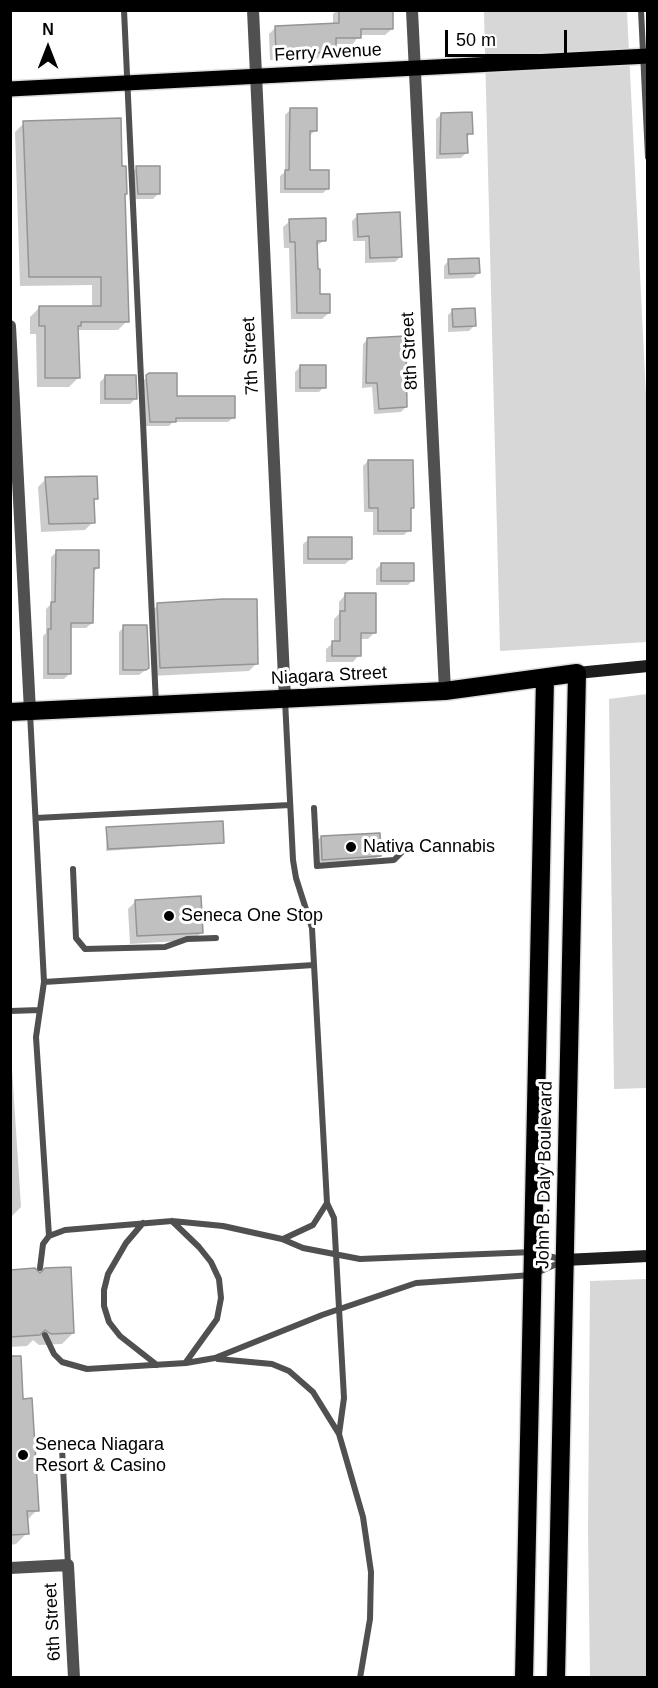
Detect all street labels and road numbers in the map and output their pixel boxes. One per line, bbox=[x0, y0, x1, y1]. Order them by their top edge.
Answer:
street label: Ferry Avenue bbox=[274, 39, 382, 67]
street label: 8th Street bbox=[397, 311, 423, 391]
street label: 7th Street bbox=[238, 316, 264, 396]
street label: Niagara Street bbox=[270, 662, 388, 690]
street label: John B. Daly Boulevard bbox=[533, 1081, 557, 1269]
street label: 6th Street bbox=[40, 1582, 66, 1662]

